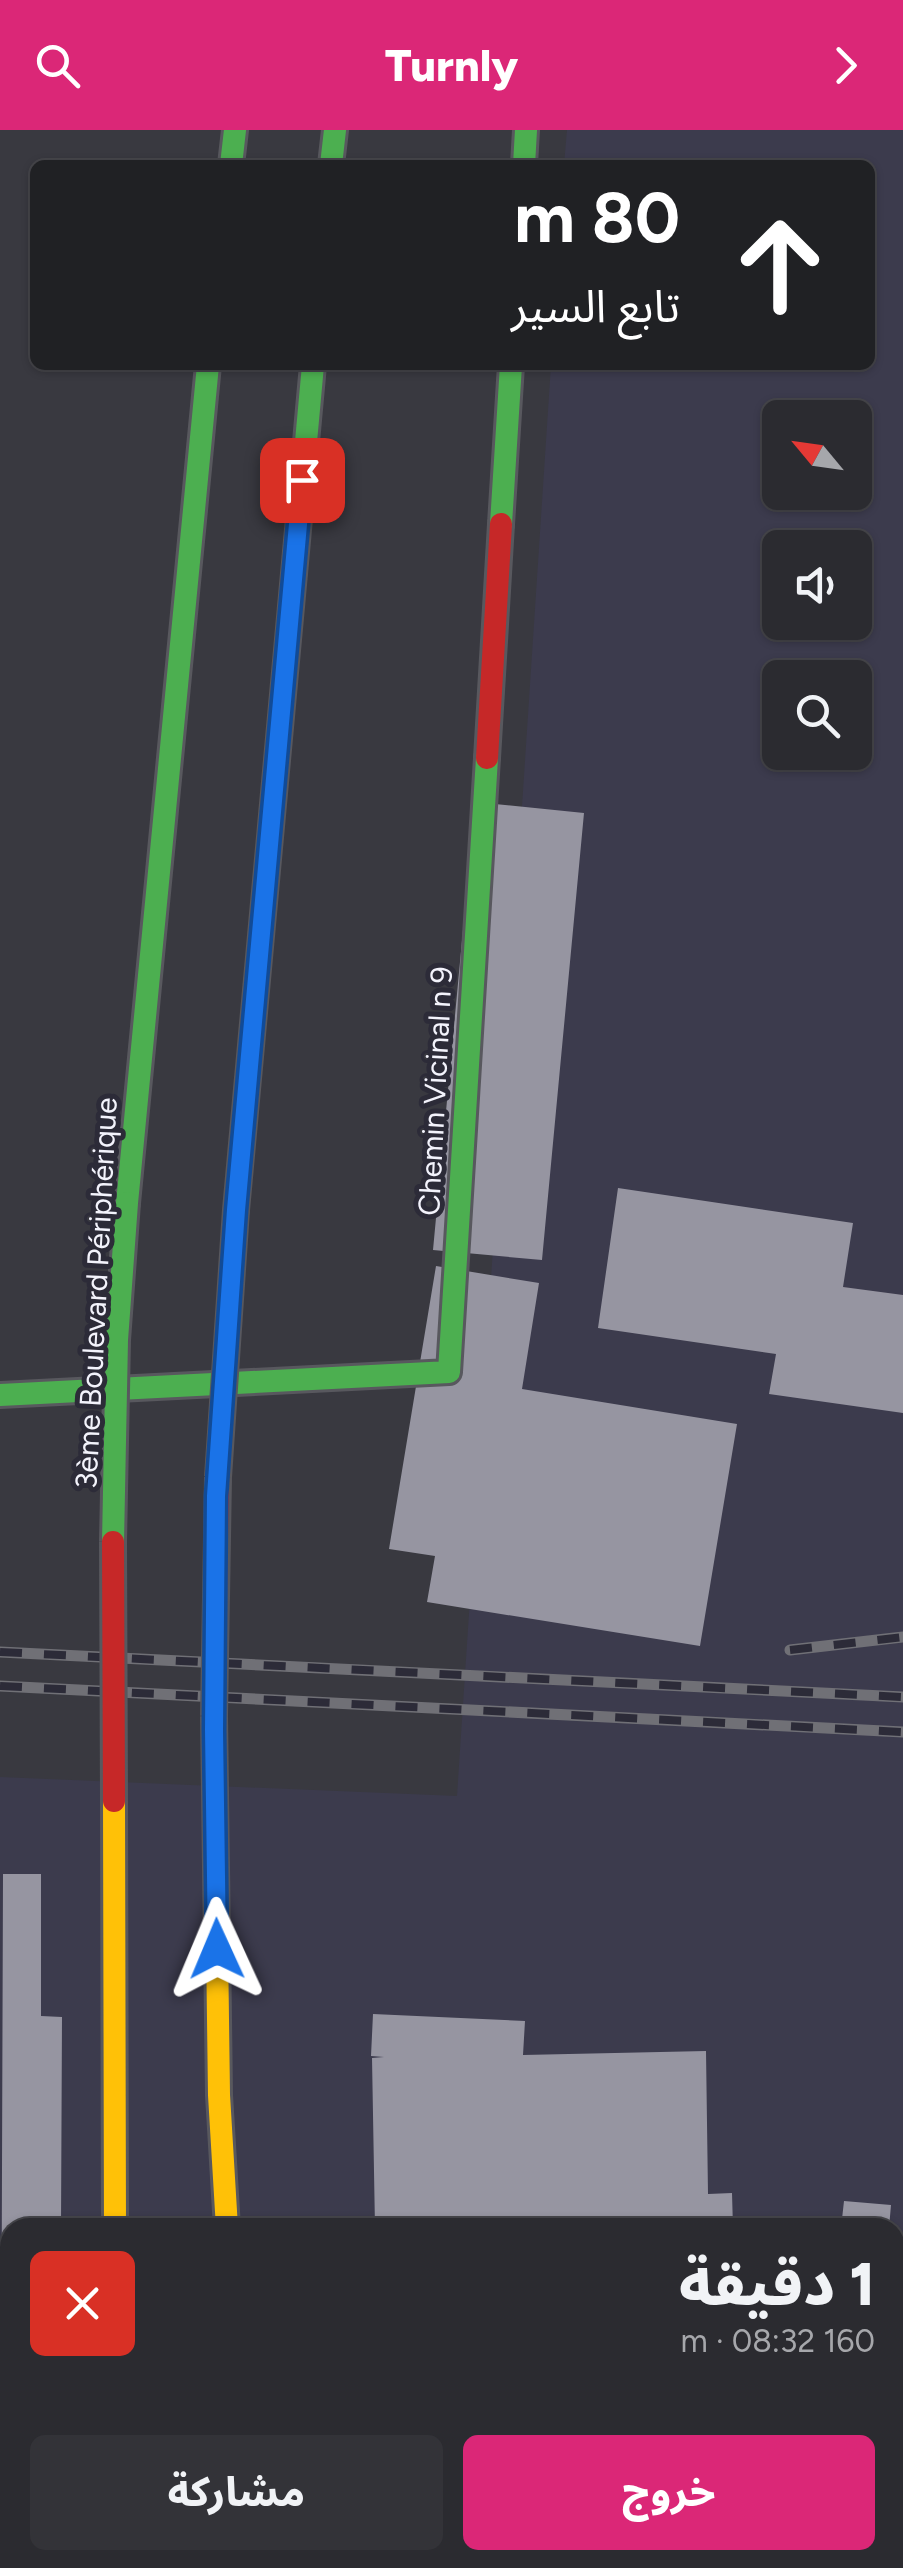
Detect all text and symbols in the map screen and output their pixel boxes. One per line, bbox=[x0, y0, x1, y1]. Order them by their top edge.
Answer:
icon: search bbox=[30, 38, 85, 93]
text: Turnly bbox=[385, 38, 518, 92]
icon: forward bbox=[818, 38, 873, 93]
text: 80 m bbox=[514, 175, 680, 260]
icon: ahead bbox=[715, 200, 845, 330]
text: تابع السير bbox=[511, 279, 680, 333]
north arrow bbox=[762, 400, 872, 510]
map controls bbox=[762, 400, 872, 770]
pin bbox=[260, 438, 345, 523]
icon: arrive bbox=[275, 453, 330, 508]
button: sound bbox=[762, 530, 872, 640]
button: search bbox=[762, 660, 872, 770]
street label: Chemin Vicinal n 9 bbox=[410, 965, 460, 1217]
street label: 3ème Boulevard Périphérique bbox=[67, 1096, 125, 1490]
position arrow bbox=[165, 1897, 269, 2001]
text: 1 دقيقة bbox=[679, 2248, 875, 2320]
button: close bbox=[30, 2251, 135, 2356]
text: 160 m · 08:32 bbox=[681, 2322, 875, 2360]
button: مشاركة bbox=[30, 2435, 443, 2550]
button: خروج bbox=[463, 2435, 875, 2550]

